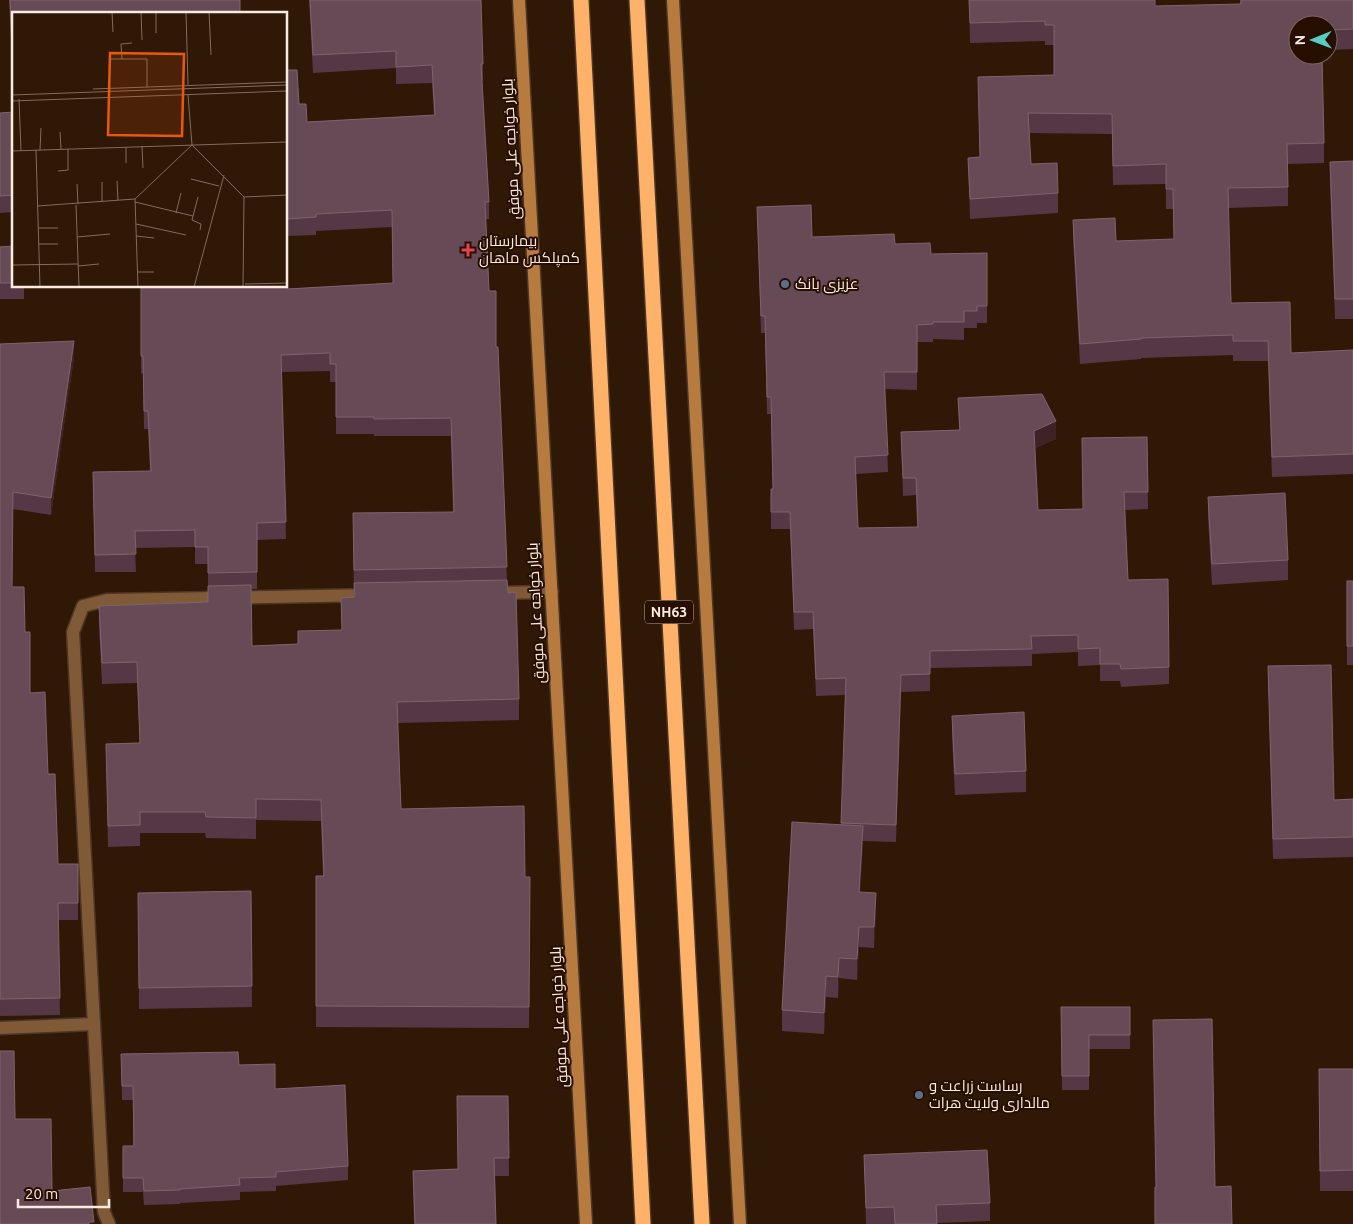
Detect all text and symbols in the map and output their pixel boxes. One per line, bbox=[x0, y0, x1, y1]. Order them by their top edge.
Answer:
inset map bbox=[12, 12, 288, 288]
north arrow bbox=[1288, 15, 1338, 65]
text: N bbox=[1292, 35, 1308, 46]
street label: بلوار خواجه علی موفق bbox=[498, 78, 525, 220]
place label: بیمارستان کمپلکس ماهان bbox=[479, 232, 580, 268]
marker: بیمارستان کمپلکس ماهان bbox=[461, 243, 475, 257]
place label: عزیزی بانک bbox=[795, 275, 858, 294]
marker: عزیزی بانک bbox=[779, 278, 791, 290]
street label: بلوار خواجه علی موفق bbox=[523, 542, 550, 684]
road number: NH63 bbox=[645, 600, 693, 624]
street label: بلوار خواجه علی موفق bbox=[546, 946, 573, 1088]
place label: رساست زراعت و مالداری ولایت هرات bbox=[929, 1077, 1050, 1113]
marker: رساست زراعت و مالداری ولایت هرات bbox=[913, 1089, 925, 1101]
scale bar bbox=[18, 1176, 109, 1208]
text: 20 m bbox=[25, 1185, 58, 1202]

